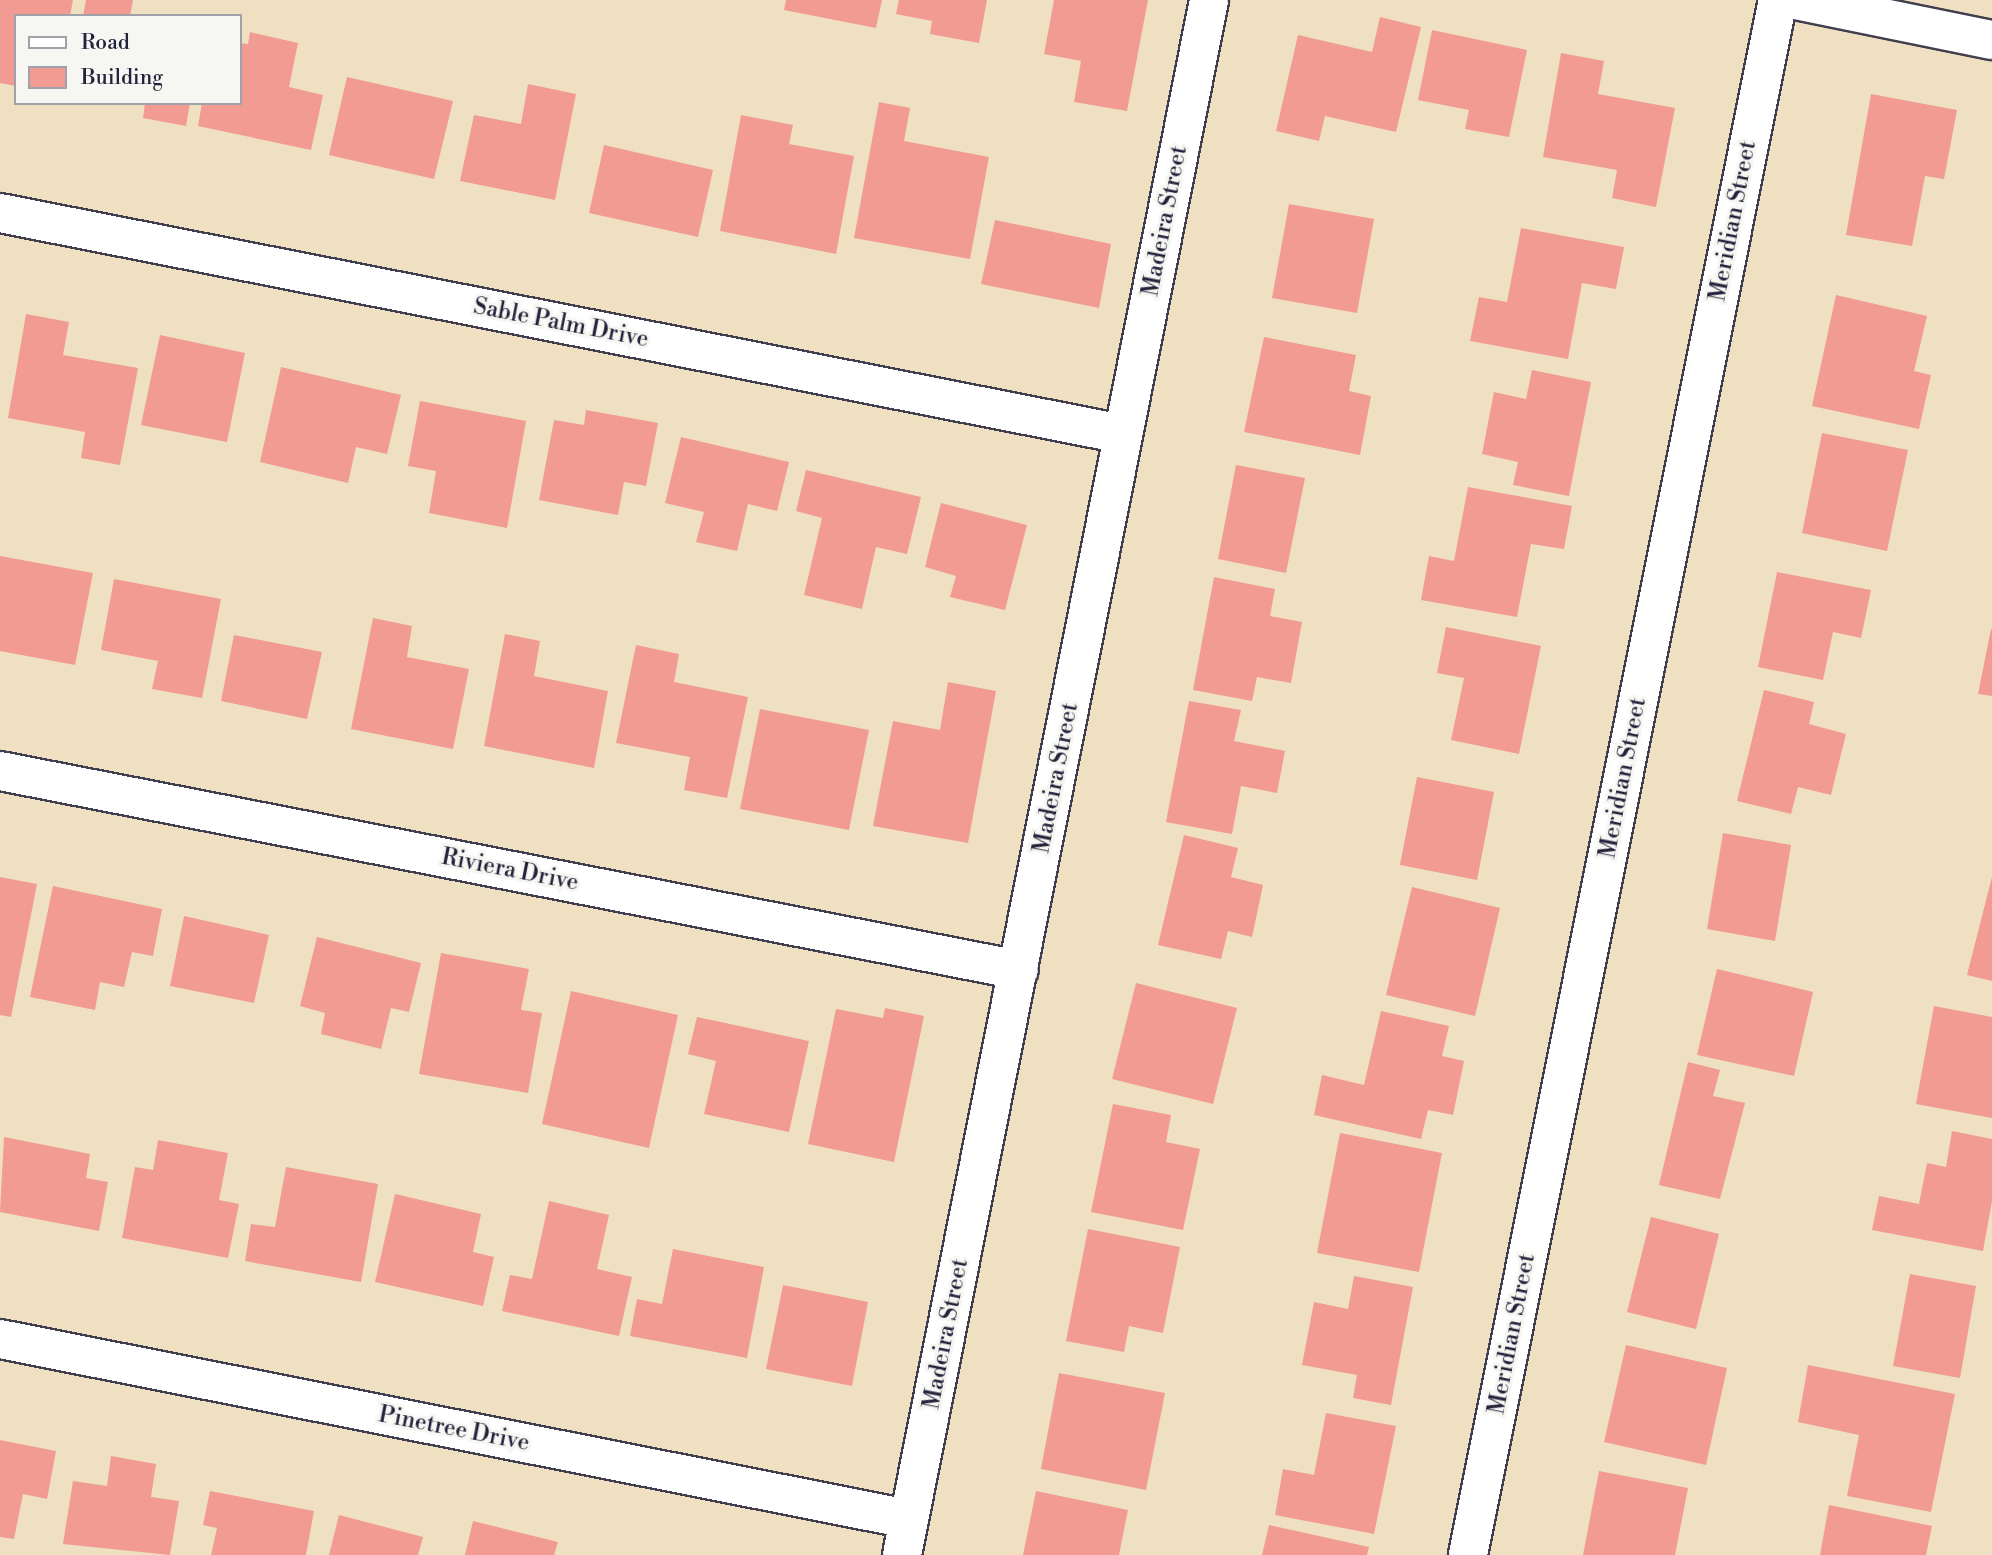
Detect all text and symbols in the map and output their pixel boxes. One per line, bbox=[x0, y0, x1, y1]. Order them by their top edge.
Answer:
legend bbox=[14, 14, 242, 105]
text: Road bbox=[81, 30, 130, 56]
text: Building bbox=[81, 65, 163, 91]
street label: Meridian Street bbox=[1704, 138, 1762, 304]
street label: Madeira Street bbox=[1137, 143, 1193, 299]
street label: Sable Palm Drive bbox=[471, 293, 651, 353]
street label: Meridian Street bbox=[1594, 695, 1652, 861]
street label: Madeira Street bbox=[1028, 700, 1084, 856]
street label: Riviera Drive bbox=[439, 843, 581, 897]
street label: Meridian Street bbox=[1483, 1251, 1541, 1417]
street label: Madeira Street bbox=[918, 1256, 974, 1412]
street label: Pinetree Drive bbox=[376, 1401, 532, 1457]

